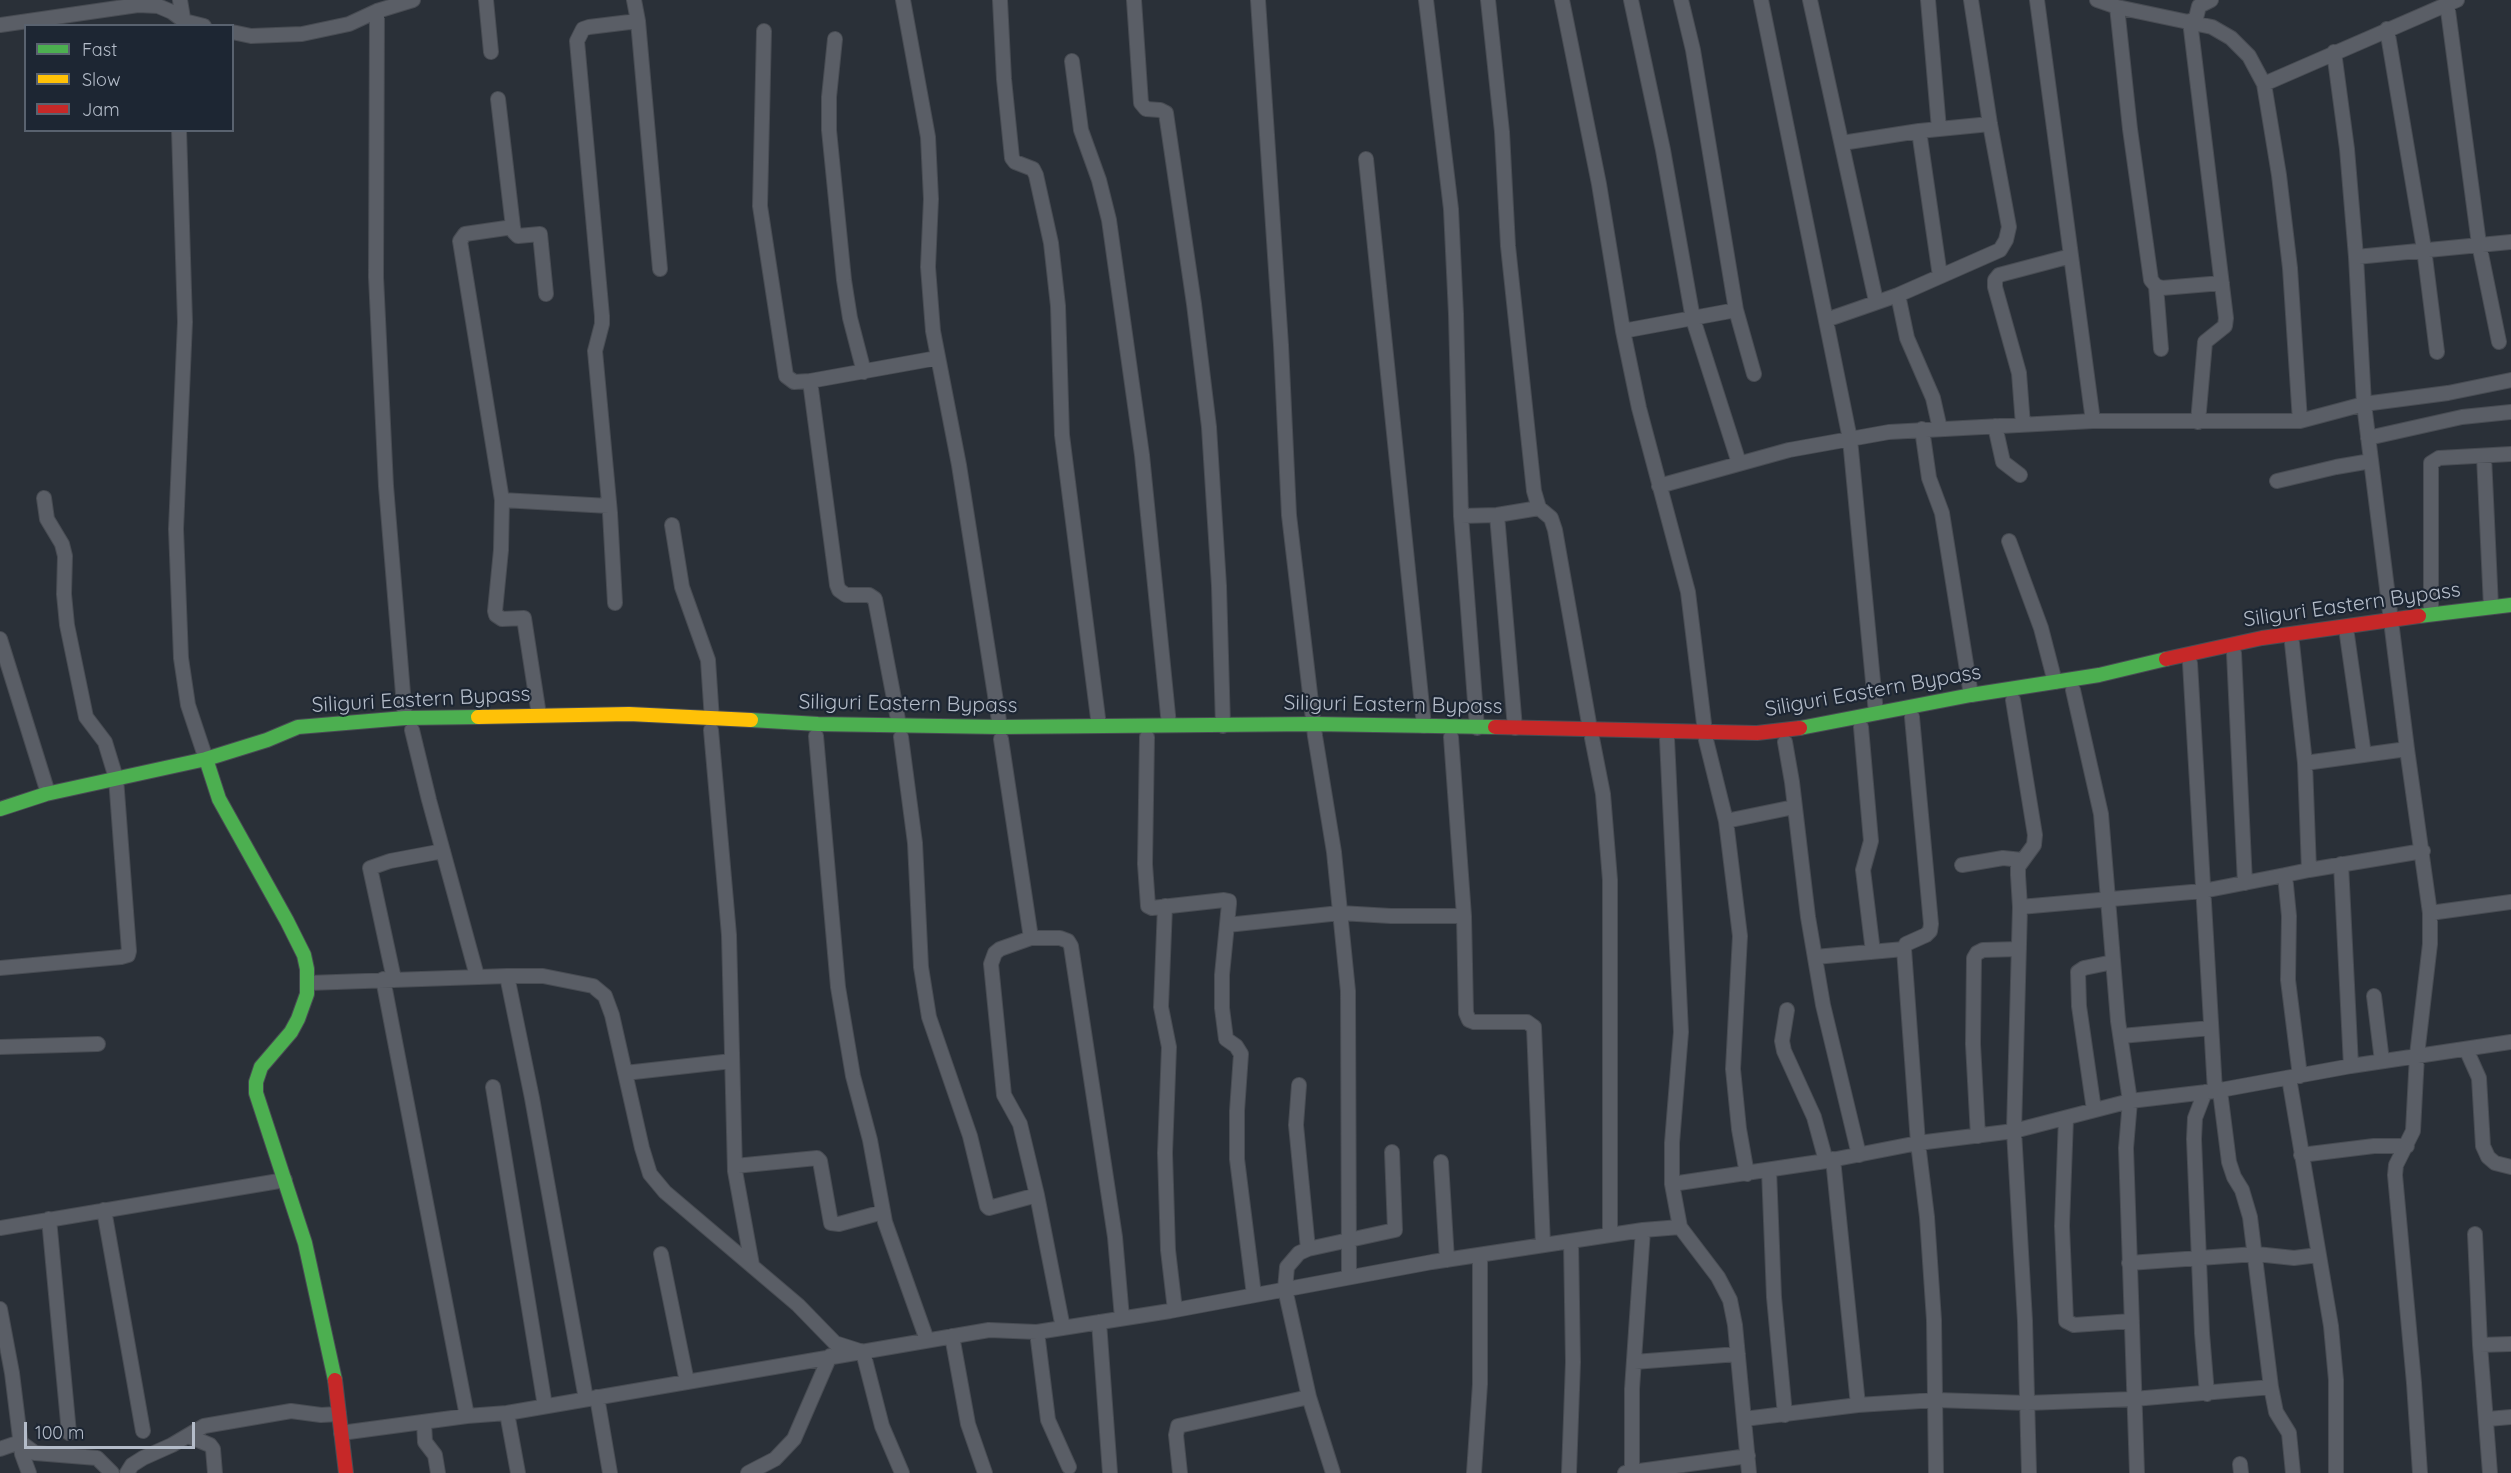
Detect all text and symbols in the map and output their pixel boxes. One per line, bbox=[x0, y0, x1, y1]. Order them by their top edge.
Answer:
legend bbox=[24, 24, 234, 132]
text: Fast bbox=[82, 38, 117, 61]
text: Slow bbox=[82, 68, 120, 91]
text: Jam bbox=[82, 98, 120, 121]
street label: Siliguri Eastern Bypass bbox=[2242, 577, 2462, 633]
street label: Siliguri Eastern Bypass bbox=[1763, 660, 1983, 722]
street label: Siliguri Eastern Bypass bbox=[311, 682, 531, 718]
street label: Siliguri Eastern Bypass bbox=[798, 689, 1018, 719]
street label: Siliguri Eastern Bypass bbox=[1283, 690, 1503, 720]
scale bar bbox=[27, 1410, 198, 1448]
text: 100 m bbox=[35, 1421, 84, 1444]

